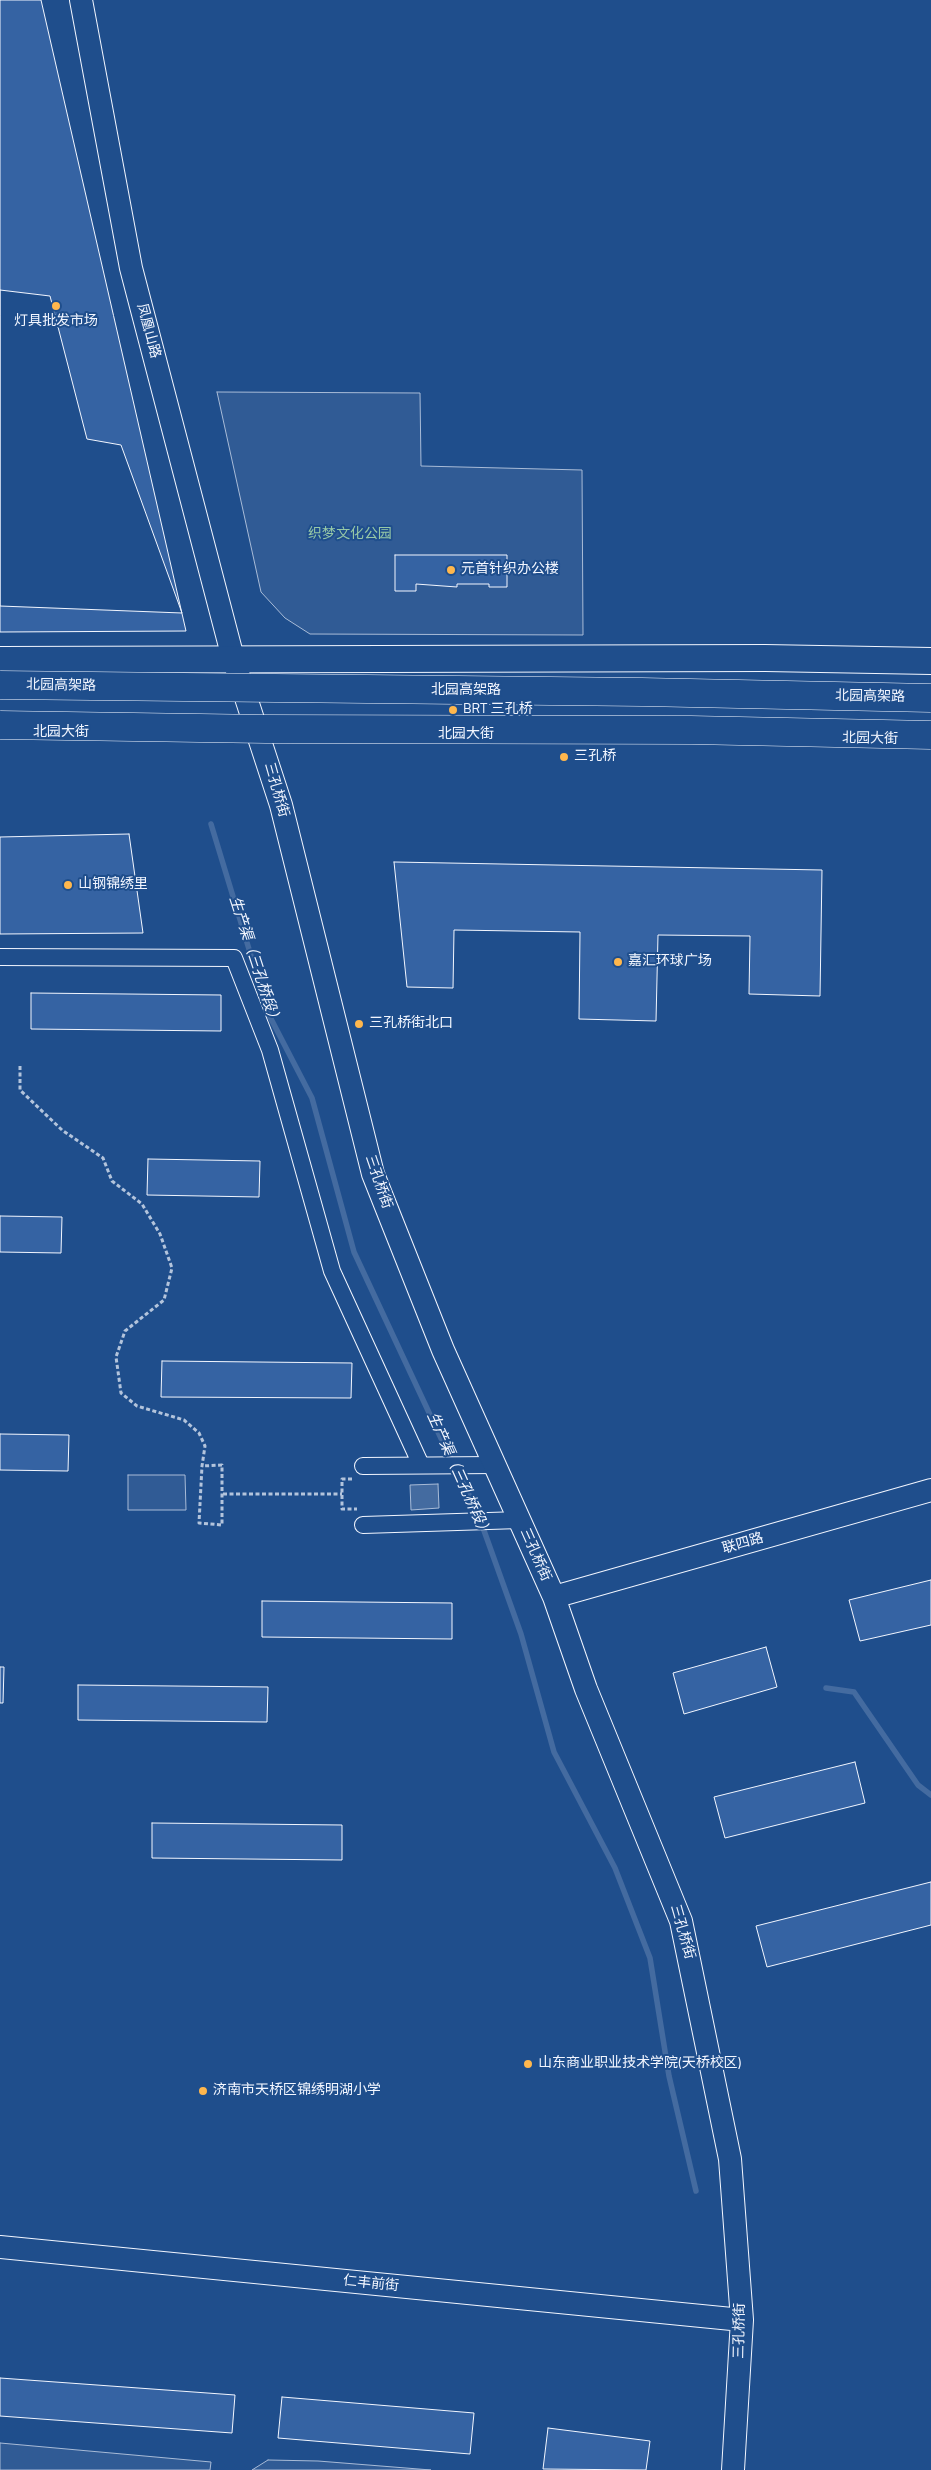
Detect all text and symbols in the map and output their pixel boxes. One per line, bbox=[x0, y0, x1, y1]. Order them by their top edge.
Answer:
marker: 灯具批发市场 bbox=[50, 300, 62, 312]
street label: 凤凰山路 bbox=[133, 302, 163, 360]
place label: 灯具批发市场 bbox=[14, 314, 98, 330]
park label: 织梦文化公园 bbox=[308, 527, 392, 543]
place label: 元首针织办公楼 bbox=[461, 562, 559, 578]
marker: 元首针织办公楼 bbox=[445, 564, 457, 576]
street label: 北园高架路 bbox=[26, 677, 96, 695]
street label: 北园高架路 bbox=[431, 683, 501, 699]
street label: 北园高架路 bbox=[835, 688, 905, 706]
place label: BRT 三孔桥 bbox=[463, 702, 533, 718]
marker: BRT 三孔桥 bbox=[447, 704, 459, 716]
street label: 北园大街 bbox=[33, 725, 89, 741]
street label: 北园大街 bbox=[438, 727, 494, 743]
street label: 北园大街 bbox=[842, 730, 898, 748]
place label: 三孔桥 bbox=[574, 749, 616, 765]
marker: 三孔桥 bbox=[558, 751, 570, 763]
street label: 三孔桥街 bbox=[260, 761, 292, 819]
place label: 山钢锦绣里 bbox=[78, 877, 148, 893]
marker: 山钢锦绣里 bbox=[62, 879, 74, 891]
water label: 生产渠（三孔桥段） bbox=[225, 894, 283, 1028]
place label: 嘉汇环球广场 bbox=[628, 954, 712, 970]
marker: 嘉汇环球广场 bbox=[612, 956, 624, 968]
place label: 三孔桥街北口 bbox=[369, 1016, 453, 1032]
marker: 三孔桥街北口 bbox=[353, 1018, 365, 1030]
street label: 三孔桥街 bbox=[361, 1153, 395, 1211]
water label: 生产渠（三孔桥段） bbox=[422, 1410, 494, 1540]
street label: 三孔桥街 bbox=[516, 1526, 554, 1584]
street label: 联四路 bbox=[720, 1530, 766, 1558]
street label: 三孔桥街 bbox=[666, 1903, 698, 1961]
place label: 山东商业职业技术学院(天桥校区) bbox=[538, 2056, 741, 2072]
marker: 山东商业职业技术学院(天桥校区) bbox=[522, 2058, 534, 2070]
place label: 济南市天桥区锦绣明湖小学 bbox=[213, 2083, 381, 2099]
marker: 济南市天桥区锦绣明湖小学 bbox=[197, 2085, 209, 2097]
street label: 仁丰前街 bbox=[342, 2273, 400, 2295]
street label: 三孔桥街 bbox=[731, 2303, 749, 2359]

